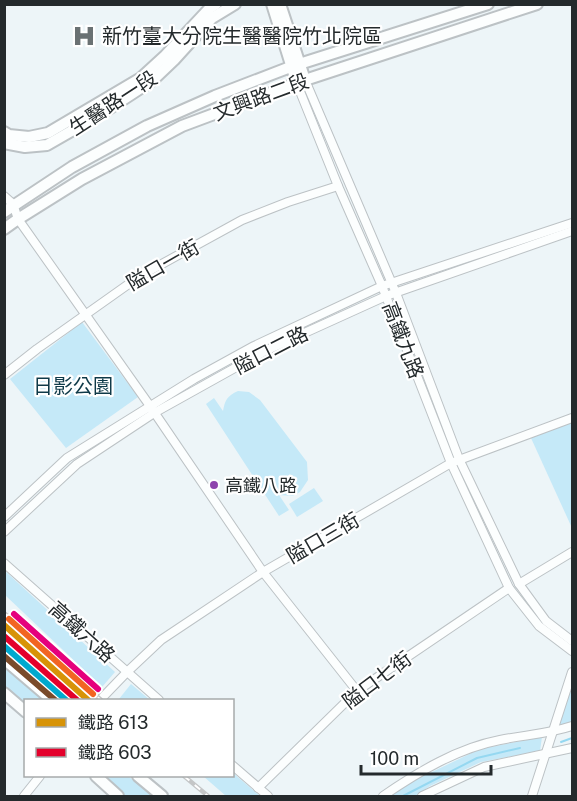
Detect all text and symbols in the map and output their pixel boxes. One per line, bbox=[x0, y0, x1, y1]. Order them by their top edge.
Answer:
hospital icon: 新竹臺大分院生醫醫院竹北院區 bbox=[71, 23, 97, 49]
place label: 新竹臺大分院生醫醫院竹北院區 bbox=[102, 24, 382, 48]
street label: 生醫路一段 bbox=[65, 66, 161, 140]
street label: 文興路二段 bbox=[210, 69, 312, 125]
street label: 隘口一街 bbox=[122, 235, 204, 295]
street label: 高鐵九路 bbox=[377, 298, 429, 382]
street label: 隘口二路 bbox=[230, 321, 312, 379]
park label: 日影公園 bbox=[33, 374, 113, 398]
place label: 高鐵八路 bbox=[225, 475, 297, 496]
marker: 高鐵八路 bbox=[208, 479, 220, 491]
street label: 隘口三街 bbox=[282, 508, 364, 568]
street label: 高鐵六路 bbox=[44, 596, 120, 668]
street label: 隘口七街 bbox=[338, 646, 416, 714]
legend bbox=[24, 699, 234, 777]
text: 鐵路 613 bbox=[78, 712, 148, 733]
scale bar bbox=[361, 738, 492, 776]
text: 鐵路 603 bbox=[78, 742, 152, 763]
text: 100 m bbox=[370, 748, 419, 769]

